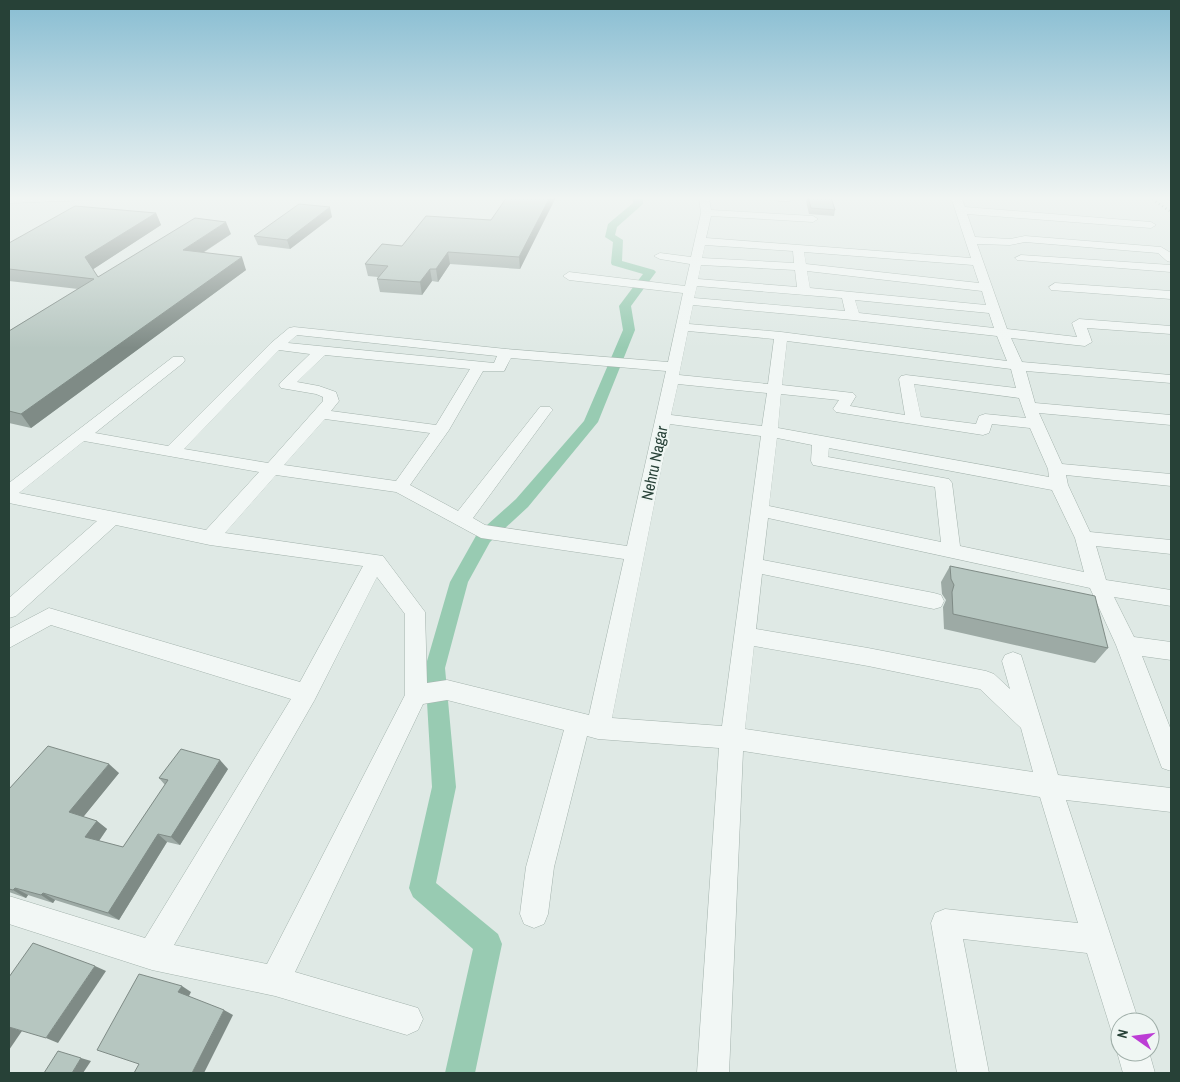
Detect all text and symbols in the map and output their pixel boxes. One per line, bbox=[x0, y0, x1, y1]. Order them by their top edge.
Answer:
street label: Nehru Nagar bbox=[635, 423, 673, 502]
north arrow bbox=[1110, 1012, 1160, 1062]
text: N bbox=[1113, 1028, 1132, 1040]

